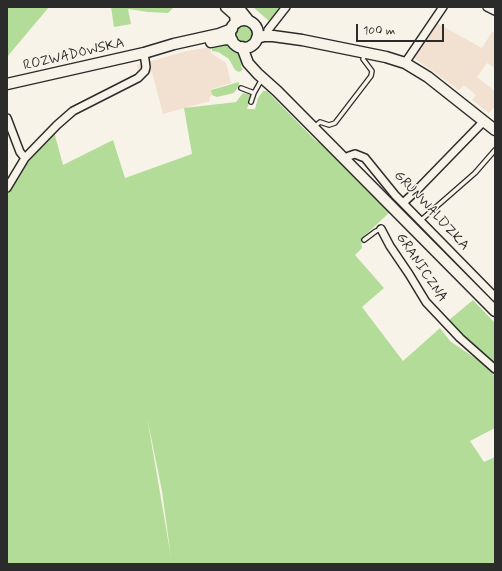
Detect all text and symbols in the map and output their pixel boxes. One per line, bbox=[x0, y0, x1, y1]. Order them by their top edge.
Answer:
scale bar bbox=[358, 16, 446, 42]
text: 100 m bbox=[363, 23, 395, 39]
street label: ROZWADOWSKA bbox=[22, 35, 126, 75]
street label: GRUNWALDZKA bbox=[390, 168, 472, 254]
street label: GRANICZNA bbox=[392, 230, 450, 306]

